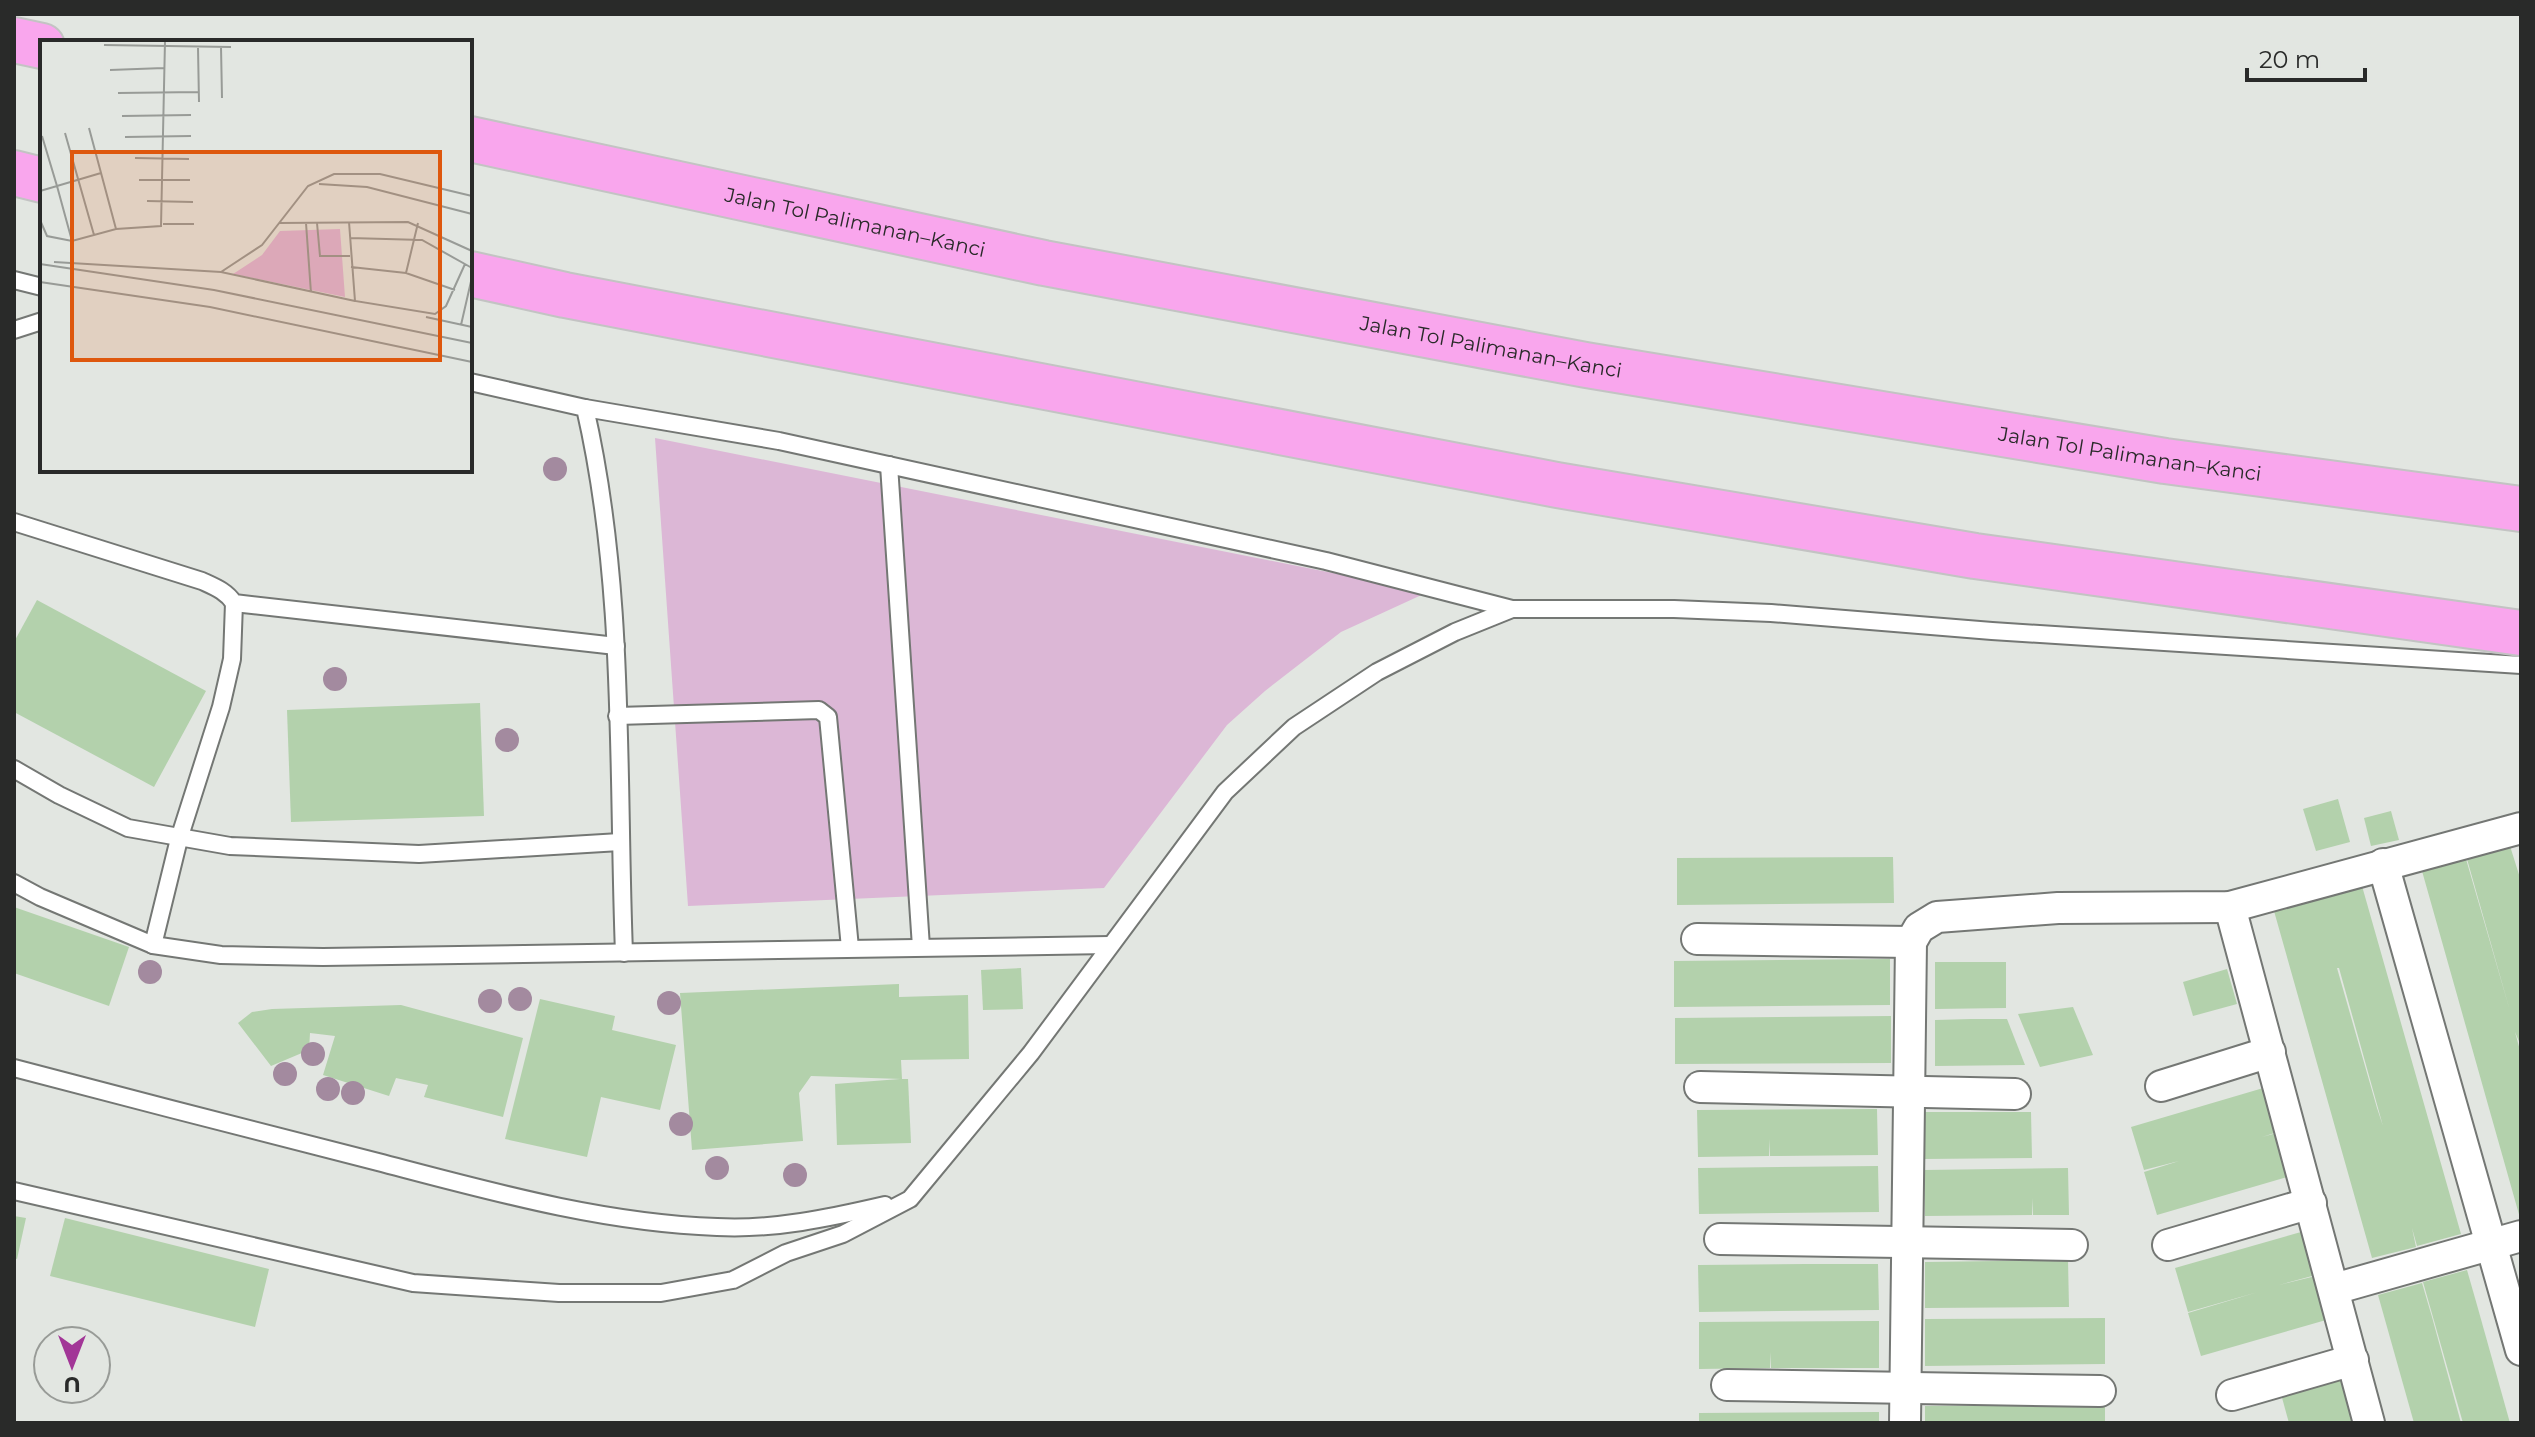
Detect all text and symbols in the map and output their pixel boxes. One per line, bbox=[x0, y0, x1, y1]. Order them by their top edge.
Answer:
scale bar bbox=[2247, 32, 2365, 82]
inset map bbox=[40, 40, 472, 472]
text: 20 m bbox=[2259, 45, 2320, 74]
street label: Jalan Tol Palimanan–Kanci bbox=[722, 182, 988, 262]
street label: Jalan Tol Palimanan–Kanci bbox=[1357, 311, 1624, 383]
street label: Jalan Tol Palimanan–Kanci bbox=[1996, 421, 2263, 486]
north arrow bbox=[32, 1325, 112, 1405]
text: U bbox=[63, 1371, 81, 1398]

